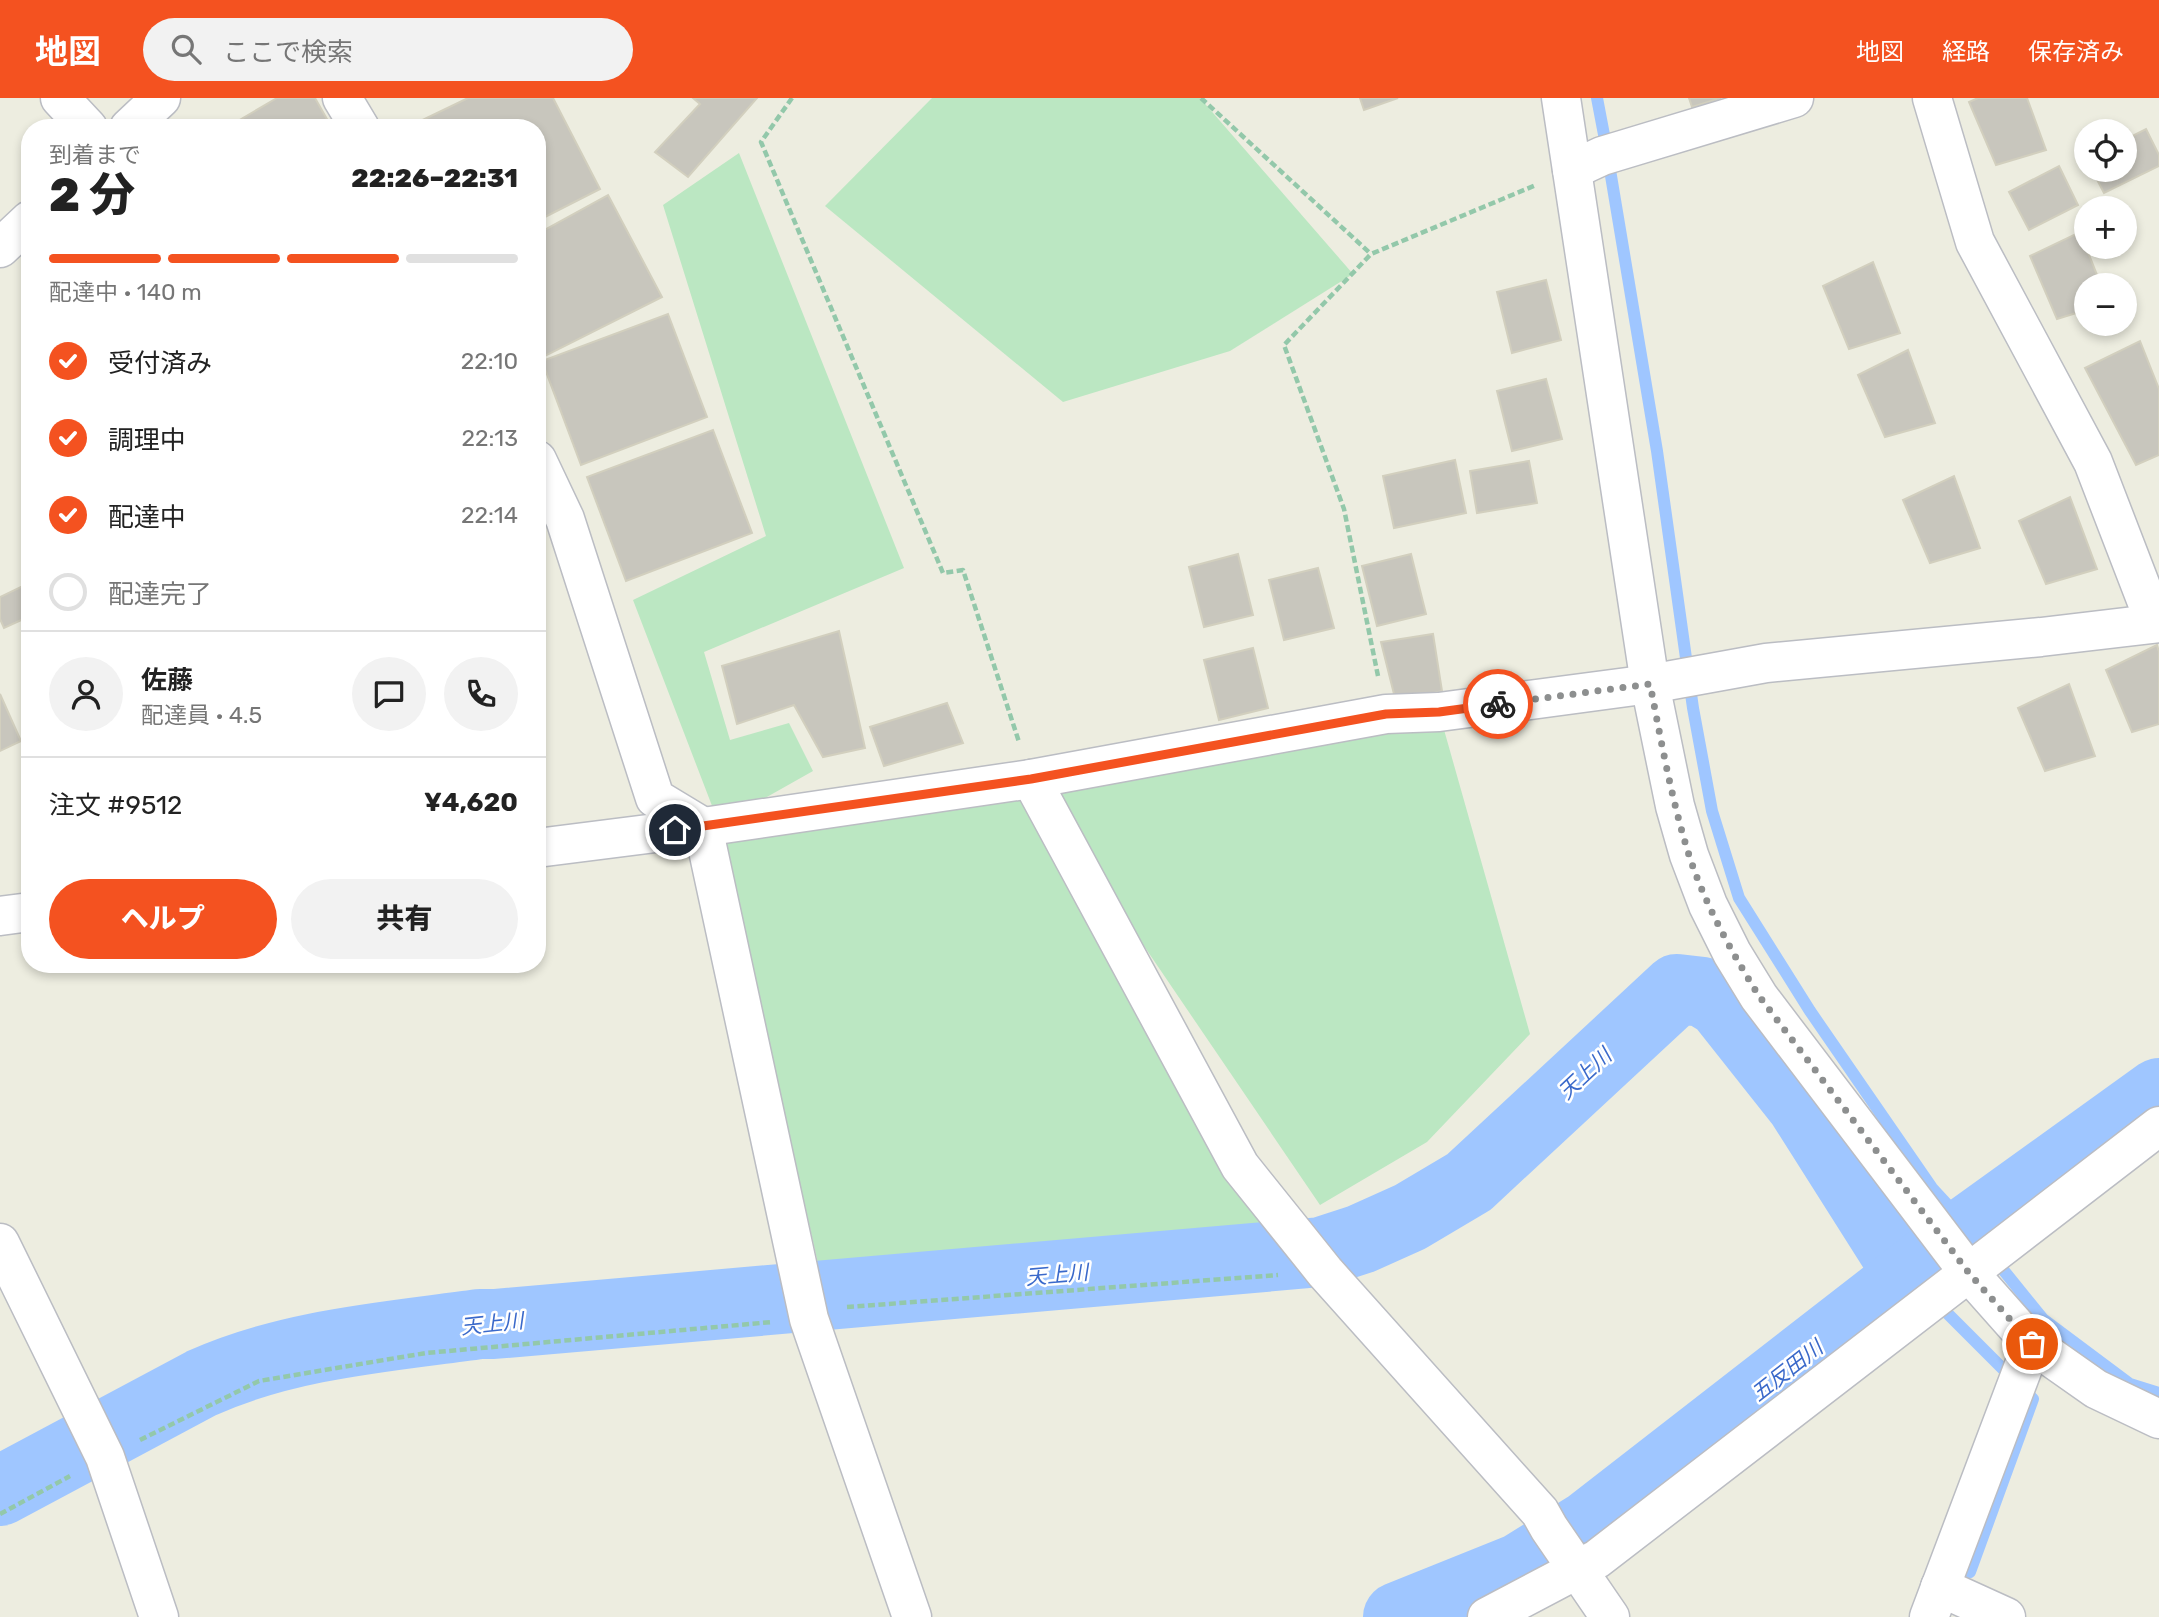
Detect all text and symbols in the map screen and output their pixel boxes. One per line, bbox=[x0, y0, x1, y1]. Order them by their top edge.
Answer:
search box bbox=[143, 18, 633, 81]
icon: search bbox=[167, 30, 205, 68]
text: 地図 bbox=[35, 32, 101, 71]
text: ここで検索 bbox=[223, 37, 353, 68]
text: 地図 bbox=[1856, 38, 1904, 66]
text: 経路 bbox=[1942, 38, 1990, 66]
text: 保存済み bbox=[2028, 38, 2124, 66]
map controls bbox=[2074, 119, 2137, 336]
button: locate bbox=[2074, 119, 2137, 182]
text: 到着まで bbox=[49, 141, 141, 169]
text: 22:26–22:31 bbox=[351, 163, 518, 194]
text: 2 分 bbox=[49, 168, 135, 223]
button: + bbox=[2074, 196, 2137, 259]
button: − bbox=[2074, 273, 2137, 336]
text: 配達中 · 140 m bbox=[49, 278, 202, 306]
icon: check bbox=[49, 342, 87, 380]
text: 22:10 bbox=[461, 347, 518, 375]
text: 受付済み bbox=[108, 348, 212, 379]
icon: check bbox=[49, 419, 87, 457]
text: 22:13 bbox=[461, 424, 518, 452]
text: 調理中 bbox=[108, 425, 186, 456]
icon: check bbox=[49, 496, 87, 534]
text: 22:14 bbox=[461, 501, 518, 529]
text: 配達中 bbox=[108, 502, 186, 533]
text: 配達完了 bbox=[108, 579, 212, 610]
button: person bbox=[49, 657, 123, 731]
button: chat bbox=[352, 657, 426, 731]
button: phone bbox=[444, 657, 518, 731]
text: 佐藤 bbox=[141, 665, 193, 696]
courier bbox=[1463, 669, 1533, 739]
icon: bike bbox=[1479, 685, 1517, 723]
text: 配達員 · 4.5 bbox=[141, 701, 262, 729]
text: ¥4,620 bbox=[424, 787, 518, 818]
text: 注文 #9512 bbox=[49, 790, 182, 821]
pin bbox=[645, 800, 705, 860]
icon: home bbox=[656, 811, 694, 849]
button: ヘルプ bbox=[49, 879, 277, 959]
button: 共有 bbox=[291, 879, 518, 959]
water label: 天上川 bbox=[1553, 1042, 1618, 1104]
water label: 天上川 bbox=[1024, 1259, 1091, 1290]
water label: 天上川 bbox=[459, 1308, 527, 1339]
pin bbox=[2002, 1314, 2062, 1374]
icon: bag bbox=[2013, 1325, 2051, 1363]
water label: 五反田川 bbox=[1746, 1334, 1829, 1406]

